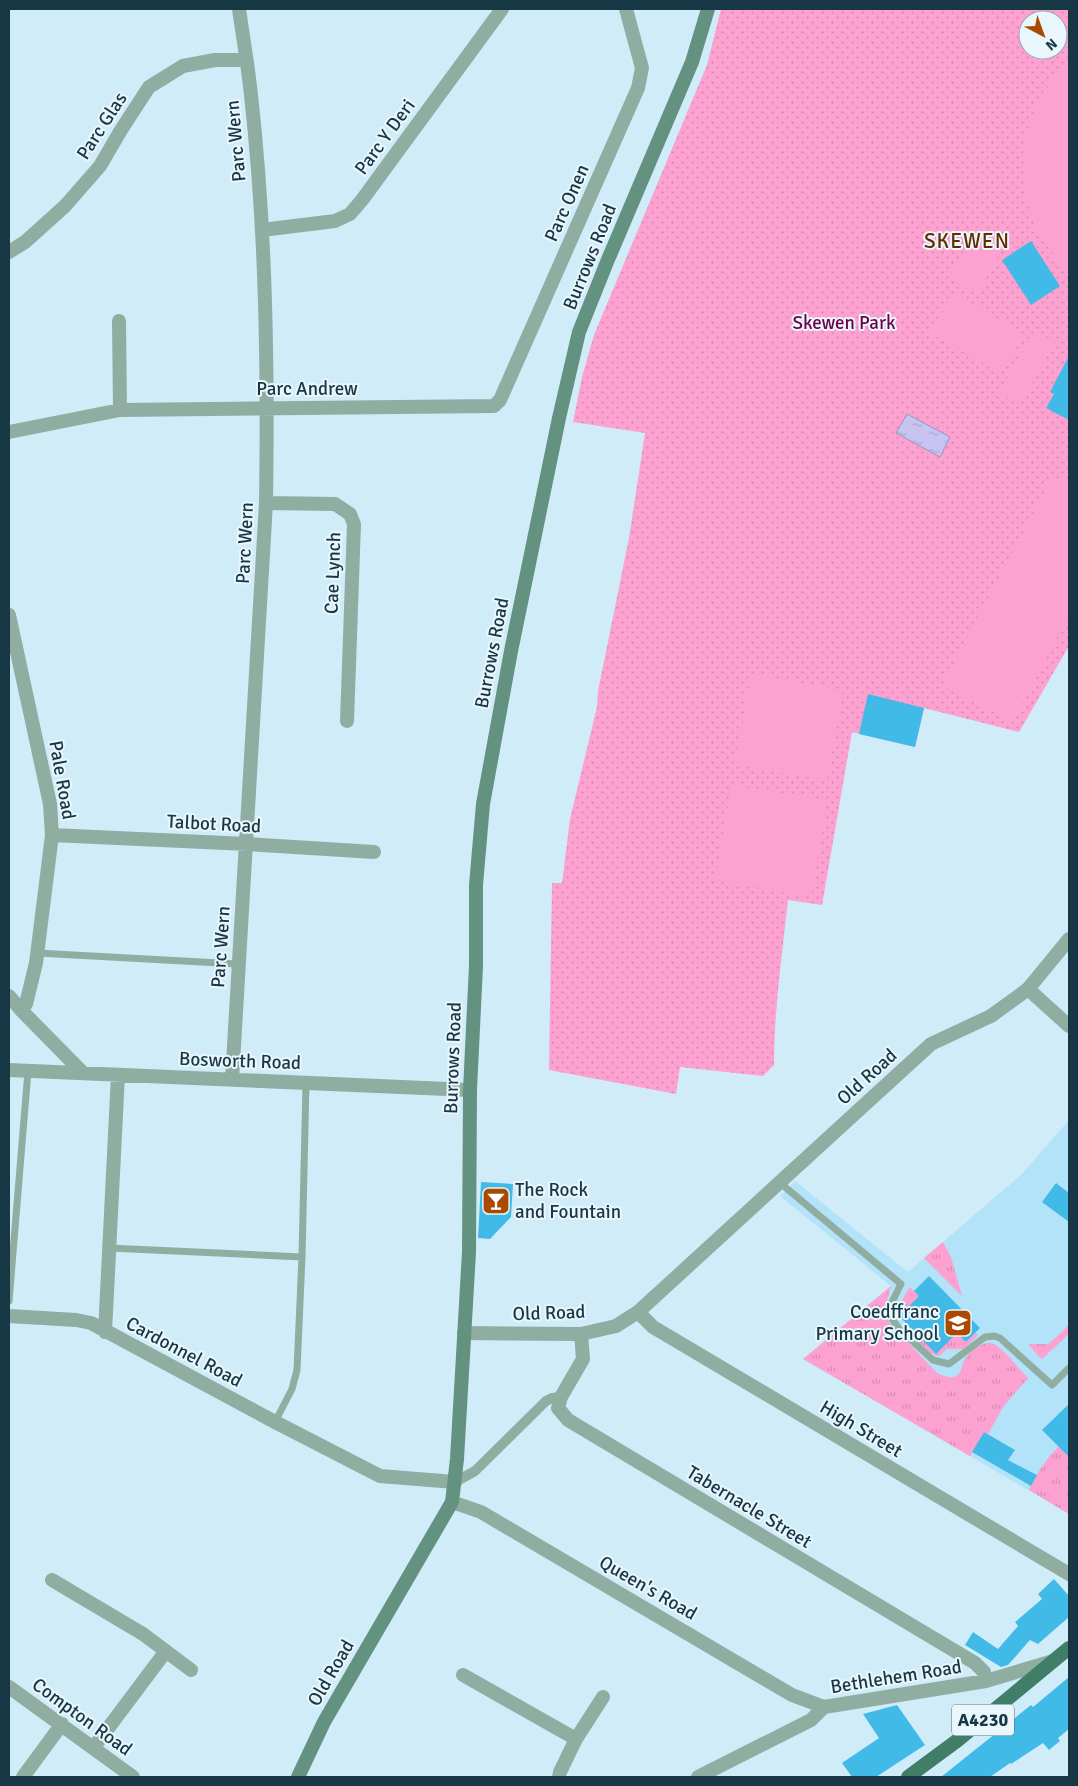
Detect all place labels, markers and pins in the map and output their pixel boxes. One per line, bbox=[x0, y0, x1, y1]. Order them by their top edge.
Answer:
place label: The Rock and Fountain bbox=[515, 1178, 621, 1224]
bar icon: The Rock and Fountain bbox=[481, 1186, 511, 1216]
place label: Coedffranc Primary School bbox=[816, 1300, 939, 1346]
school or university icon: Coedffranc Primary School bbox=[943, 1308, 973, 1338]

